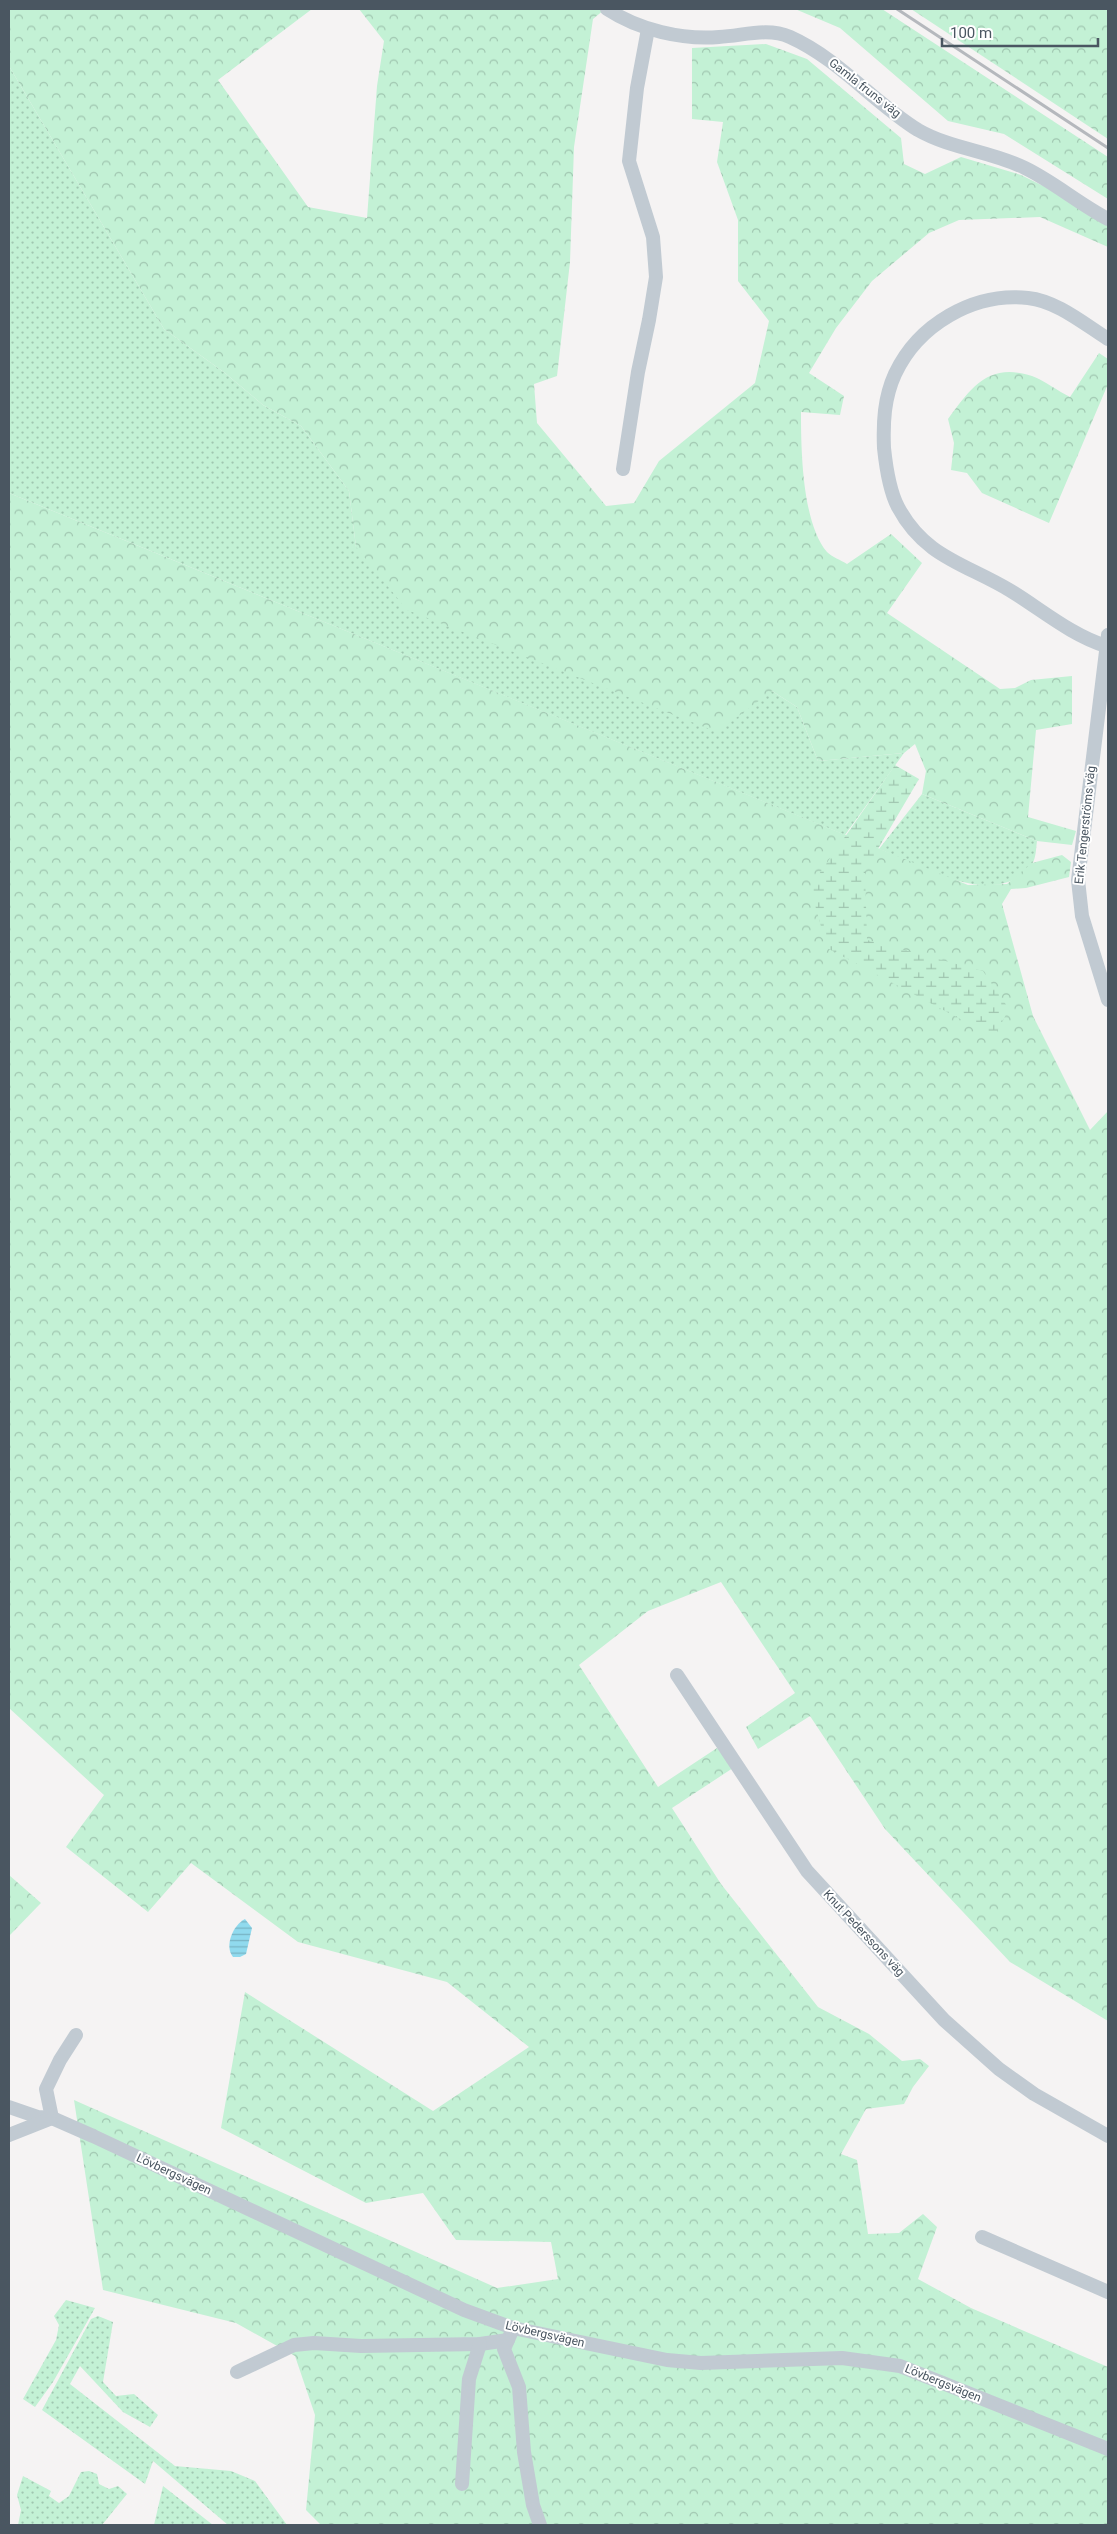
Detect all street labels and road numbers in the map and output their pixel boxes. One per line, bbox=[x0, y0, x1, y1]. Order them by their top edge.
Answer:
street label: Gamla fruns väg bbox=[826, 56, 904, 120]
street label: Erik Tengerströms väg bbox=[1072, 765, 1098, 885]
street label: Knut Pederssons väg bbox=[820, 1887, 908, 1979]
street label: Lövbergsvägen bbox=[134, 2151, 214, 2197]
street label: Lövbergsvägen bbox=[504, 2318, 586, 2350]
street label: Lövbergsvägen bbox=[903, 2361, 983, 2405]

